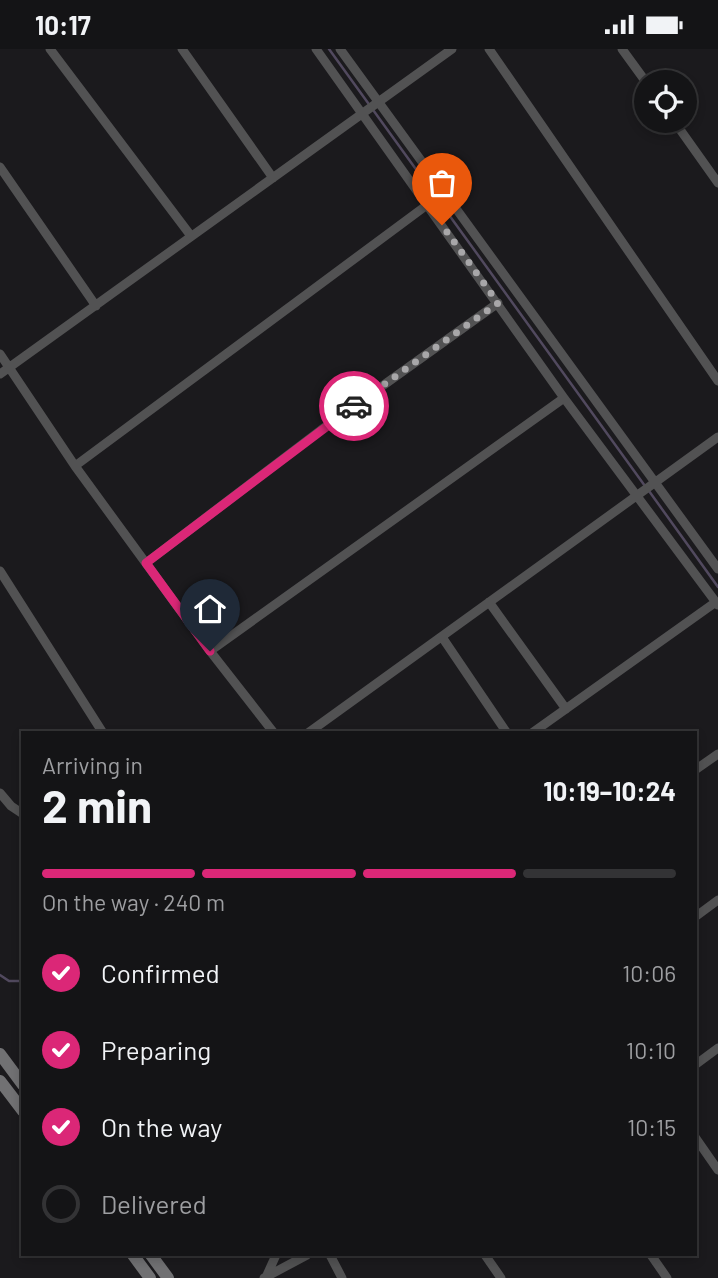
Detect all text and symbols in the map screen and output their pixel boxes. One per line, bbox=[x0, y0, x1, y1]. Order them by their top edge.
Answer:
text: 10:17 bbox=[35, 9, 91, 40]
map controls bbox=[634, 70, 697, 133]
button: locate bbox=[634, 70, 697, 133]
pin bbox=[412, 153, 472, 225]
icon: bag bbox=[423, 164, 461, 202]
courier bbox=[319, 371, 389, 441]
icon: car bbox=[335, 387, 373, 425]
pin bbox=[180, 579, 240, 651]
icon: home bbox=[191, 590, 229, 628]
text: Arriving in bbox=[42, 751, 143, 779]
text: 10:19–10:24 bbox=[543, 775, 676, 806]
text: 2 min bbox=[42, 777, 152, 832]
text: On the way · 240 m bbox=[42, 888, 225, 916]
icon: check bbox=[42, 954, 80, 992]
text: Confirmed bbox=[101, 957, 220, 988]
text: 10:06 bbox=[622, 959, 676, 987]
icon: check bbox=[42, 1031, 80, 1069]
text: Preparing bbox=[101, 1034, 211, 1065]
text: 10:10 bbox=[626, 1036, 676, 1064]
icon: check bbox=[42, 1108, 80, 1146]
text: On the way bbox=[101, 1111, 222, 1142]
text: 10:15 bbox=[627, 1113, 676, 1141]
text: Delivered bbox=[101, 1188, 207, 1219]

